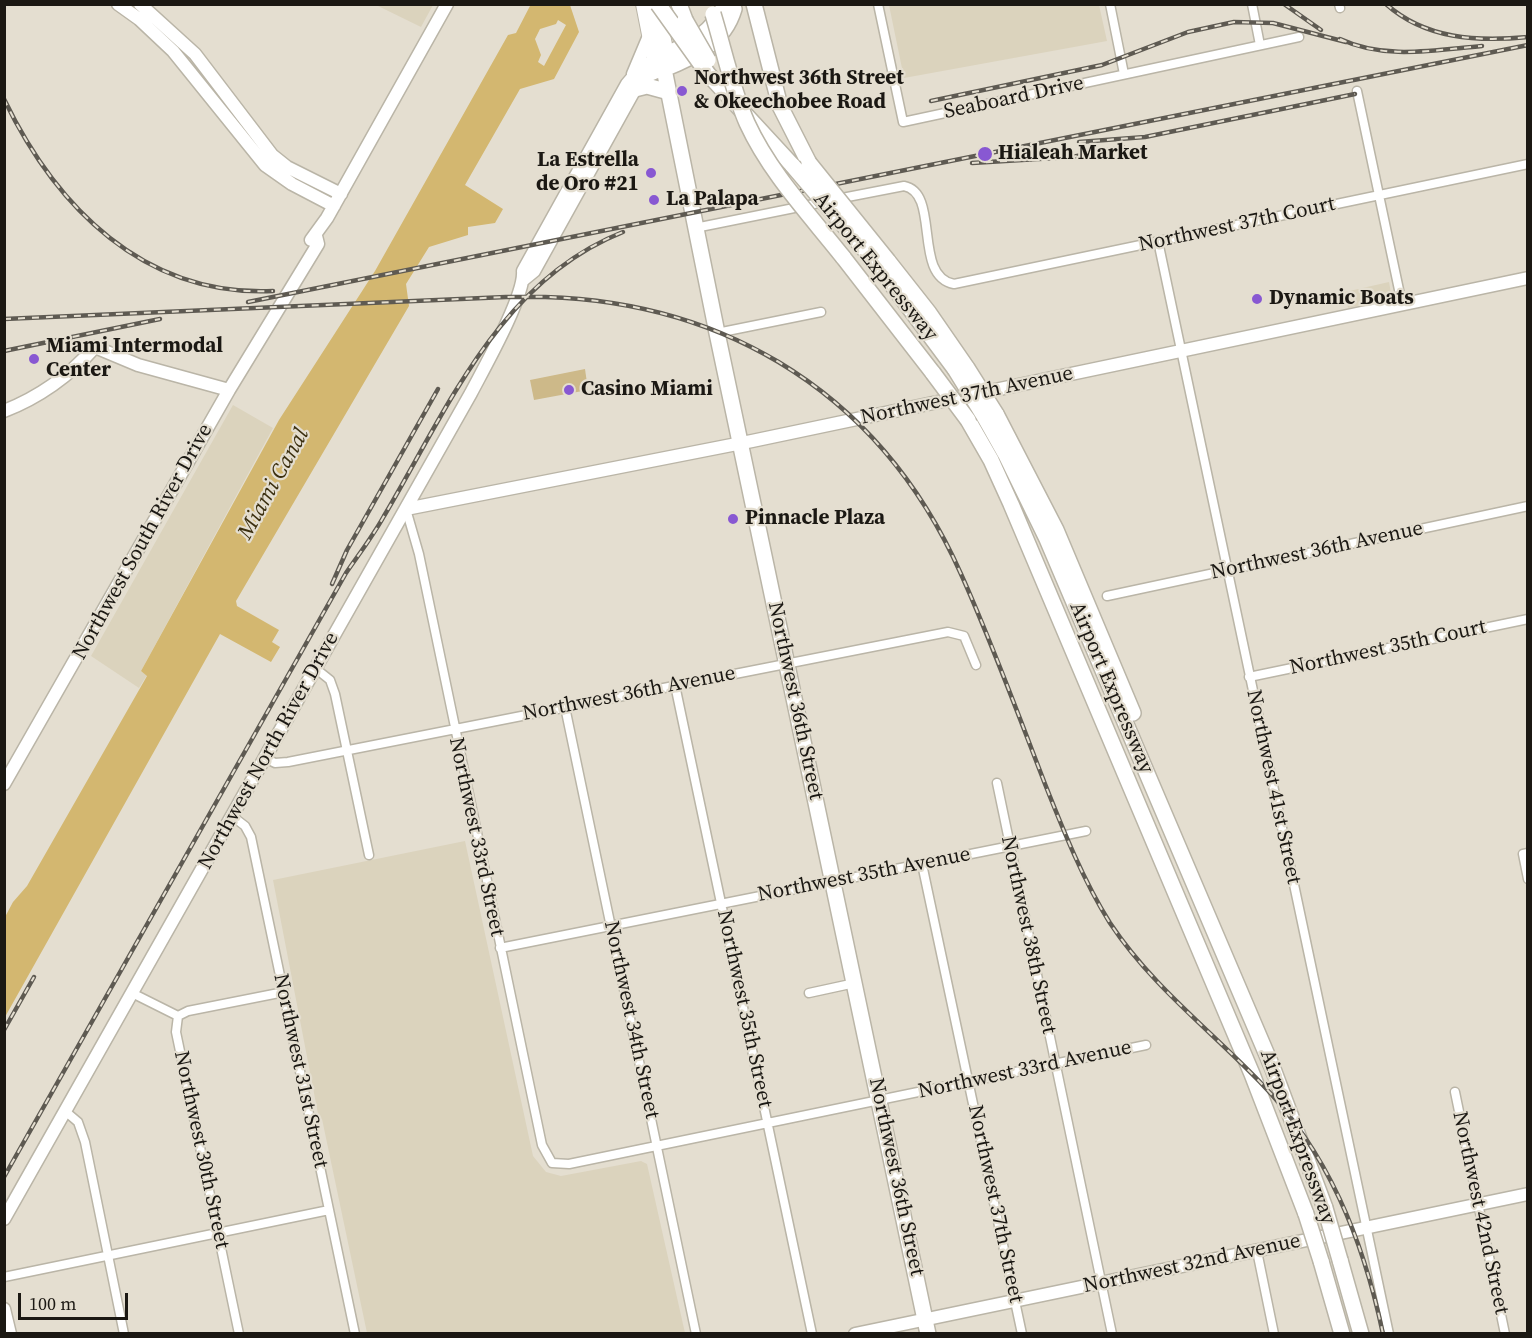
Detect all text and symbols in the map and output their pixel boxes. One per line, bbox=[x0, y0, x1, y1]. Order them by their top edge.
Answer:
place label: Northwest 36th Street & Okeechobee Road bbox=[694, 66, 904, 116]
street label: Seaboard Drive bbox=[942, 71, 1086, 125]
marker: Northwest 36th Street & Okeechobee Road bbox=[675, 84, 689, 98]
place label: Hialeah Market bbox=[998, 141, 1147, 167]
marker: Hialeah Market bbox=[976, 145, 994, 163]
place label: La Estrella de Oro #21 bbox=[536, 148, 639, 198]
marker: La Estrella de Oro #21 bbox=[644, 166, 658, 180]
place label: La Palapa bbox=[666, 187, 759, 213]
street label: Airport Expressway bbox=[807, 188, 943, 346]
street label: Northwest 37th Court bbox=[1136, 192, 1338, 258]
marker: La Palapa bbox=[647, 193, 661, 207]
place label: Dynamic Boats bbox=[1269, 286, 1414, 312]
marker: Dynamic Boats bbox=[1250, 292, 1264, 306]
place label: Miami Intermodal Center bbox=[46, 334, 223, 384]
marker: Miami Intermodal Center bbox=[27, 352, 41, 366]
street label: Northwest 37th Avenue bbox=[859, 361, 1075, 431]
place label: Casino Miami bbox=[581, 377, 713, 403]
marker: Casino Miami bbox=[562, 383, 576, 397]
street label: Northwest South River Drive bbox=[68, 420, 218, 664]
water label: Miami Canal bbox=[233, 424, 315, 544]
place label: Pinnacle Plaza bbox=[745, 506, 885, 532]
marker: Pinnacle Plaza bbox=[726, 512, 740, 526]
street label: Northwest 36th Avenue bbox=[1209, 516, 1425, 586]
street label: Airport Expressway bbox=[1063, 598, 1159, 778]
street label: Northwest 36th Street bbox=[762, 600, 828, 802]
street label: Northwest 35th Court bbox=[1287, 615, 1489, 681]
street label: Northwest North River Drive bbox=[193, 628, 345, 874]
street label: Northwest 36th Avenue bbox=[520, 661, 738, 727]
street label: Northwest 41st Street bbox=[1240, 687, 1306, 887]
street label: Northwest 33rd Street bbox=[443, 735, 509, 939]
street label: Northwest 38th Street bbox=[995, 834, 1061, 1036]
street label: Northwest 35th Avenue bbox=[755, 842, 973, 908]
street label: Northwest 35th Street bbox=[711, 908, 777, 1110]
street label: Northwest 34th Street bbox=[598, 919, 664, 1121]
street label: Northwest 31st Street bbox=[267, 971, 333, 1171]
street label: Northwest 33rd Avenue bbox=[916, 1035, 1134, 1105]
street label: Airport Expressway bbox=[1254, 1046, 1340, 1228]
street label: Northwest 30th Street bbox=[168, 1049, 234, 1251]
street label: Northwest 36th Street bbox=[863, 1076, 929, 1278]
street label: Northwest 37th Street bbox=[962, 1103, 1028, 1305]
street label: Northwest 42nd Street bbox=[1446, 1109, 1514, 1317]
street label: Northwest 32nd Avenue bbox=[1081, 1229, 1303, 1299]
scale bar bbox=[21, 1281, 130, 1319]
text: 100 m bbox=[29, 1291, 76, 1316]

